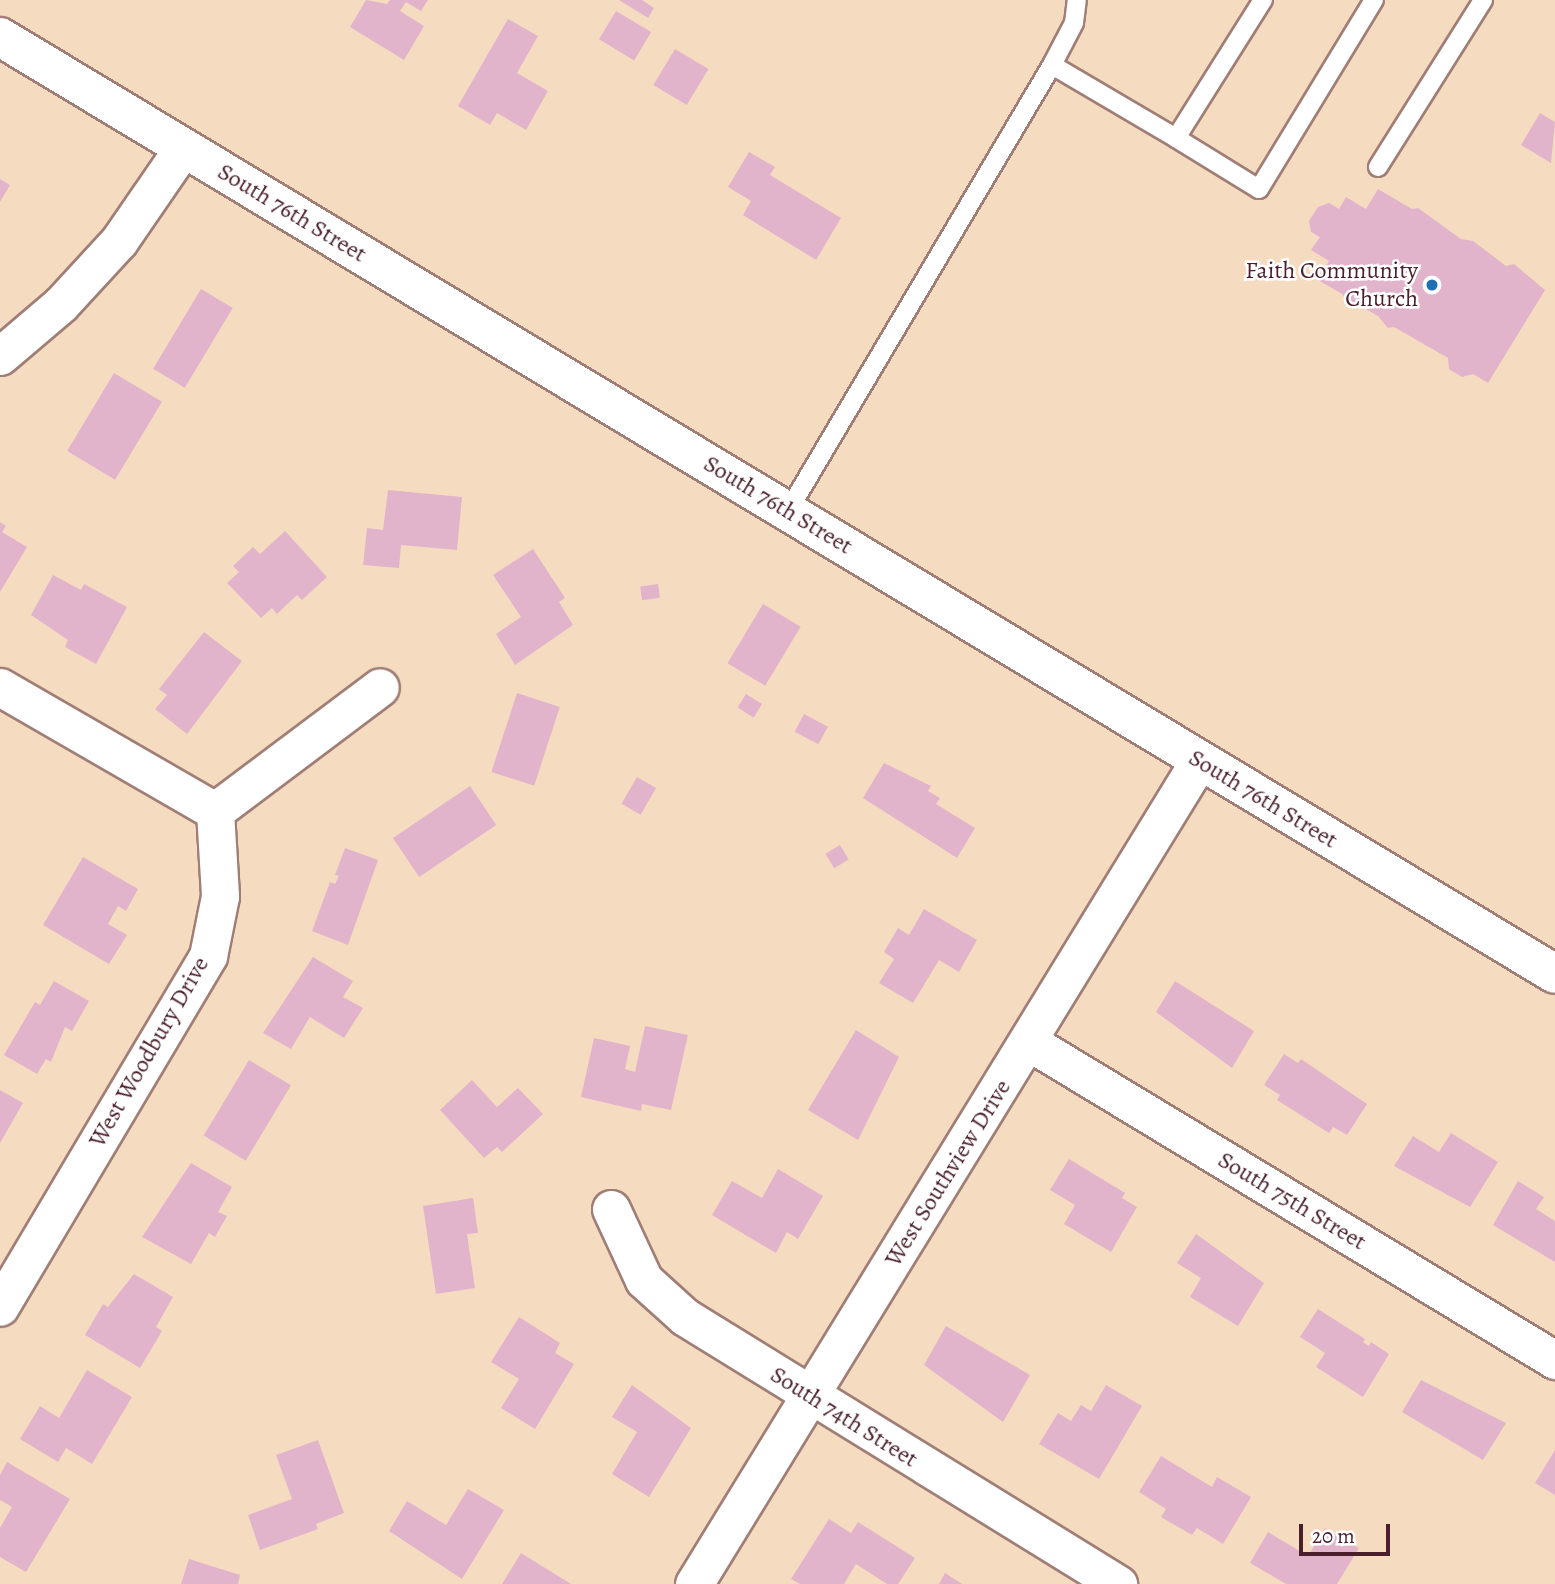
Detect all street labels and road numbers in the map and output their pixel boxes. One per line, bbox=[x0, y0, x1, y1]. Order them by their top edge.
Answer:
street label: South 76th Street bbox=[212, 157, 372, 269]
street label: South 76th Street bbox=[698, 449, 858, 561]
street label: South 76th Street bbox=[1183, 743, 1343, 855]
street label: West Woodbury Drive bbox=[83, 952, 215, 1152]
street label: West Southview Drive bbox=[879, 1074, 1017, 1272]
street label: South 75th Street bbox=[1213, 1146, 1371, 1256]
street label: South 74th Street bbox=[765, 1360, 923, 1474]

